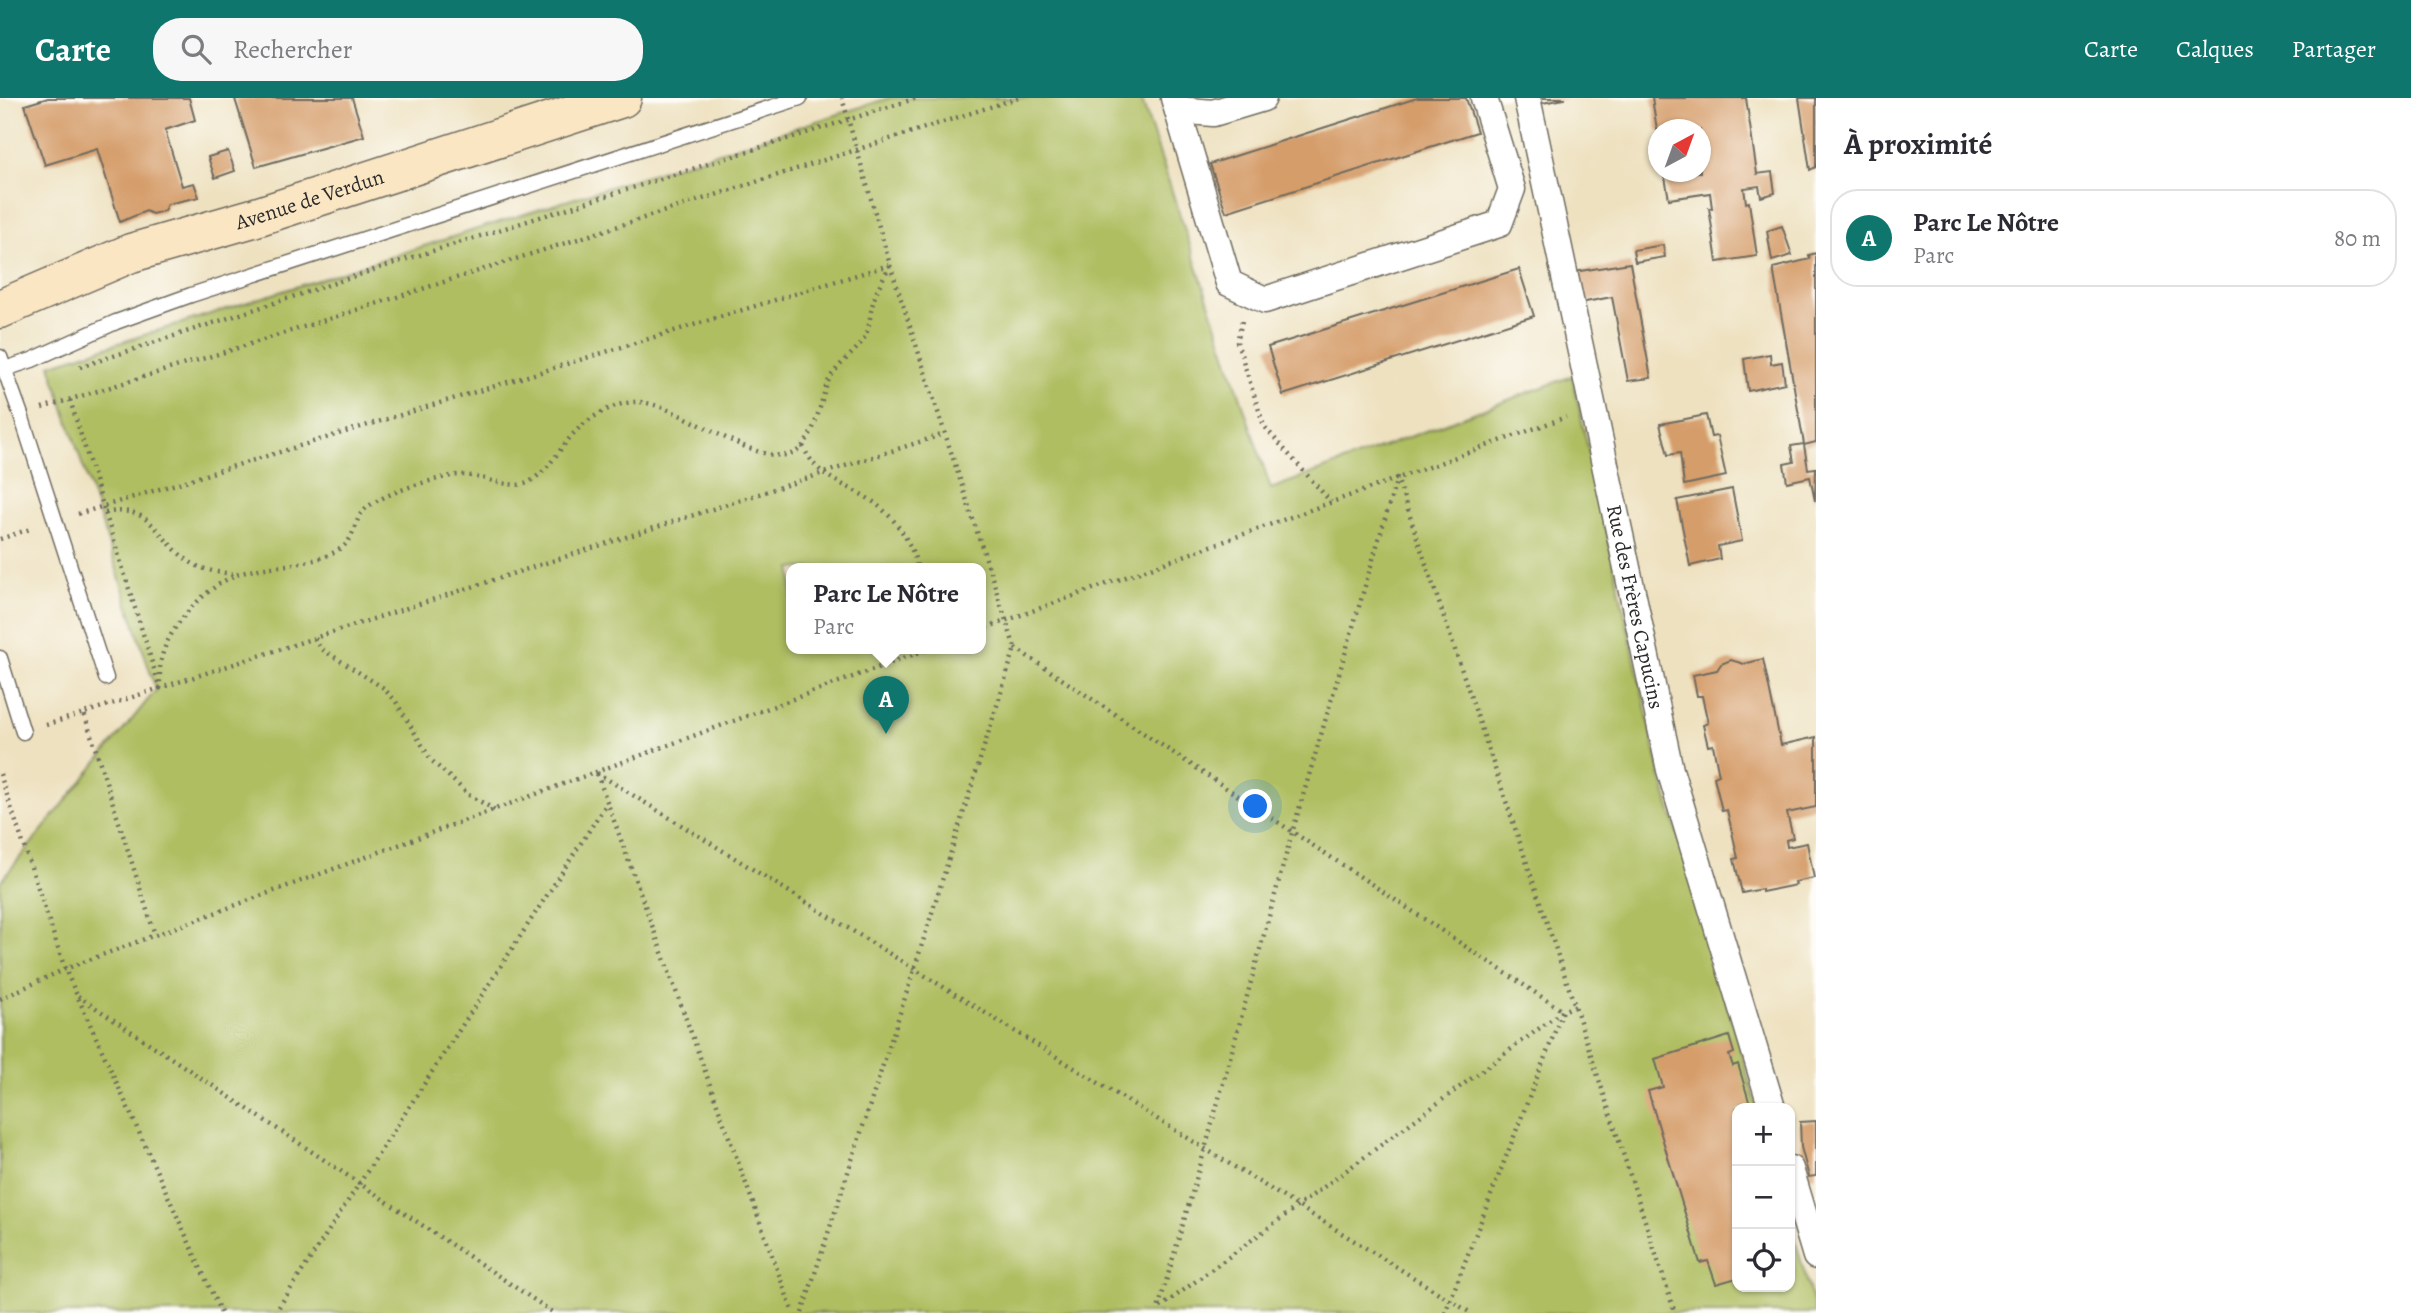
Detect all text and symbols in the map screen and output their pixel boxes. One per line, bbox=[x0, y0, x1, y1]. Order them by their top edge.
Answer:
search box bbox=[153, 18, 643, 81]
text: Carte bbox=[35, 27, 111, 72]
icon: search bbox=[177, 30, 215, 68]
text: Rechercher bbox=[233, 32, 353, 67]
text: Carte bbox=[2084, 33, 2138, 65]
text: Calques bbox=[2176, 33, 2254, 65]
text: Partager bbox=[2292, 33, 2376, 65]
north arrow bbox=[1648, 119, 1711, 182]
text: À proximité bbox=[1844, 124, 1992, 164]
street label: Avenue de Verdun bbox=[231, 162, 387, 237]
text: Parc Le Nôtre bbox=[1913, 205, 2059, 240]
text: A bbox=[1862, 223, 1876, 254]
text: 80 m bbox=[2334, 223, 2381, 254]
text: Parc bbox=[1913, 240, 1954, 271]
street label: Rue des Frères Capucins bbox=[1600, 502, 1671, 711]
popup bbox=[786, 563, 986, 654]
text: Parc Le Nôtre bbox=[813, 576, 959, 611]
text: Parc bbox=[813, 611, 854, 642]
pin: A bbox=[863, 676, 909, 734]
your location bbox=[1238, 789, 1272, 823]
map controls bbox=[1732, 1103, 1795, 1292]
button: + bbox=[1732, 1103, 1795, 1166]
button: − bbox=[1732, 1166, 1795, 1229]
button: locate bbox=[1732, 1229, 1795, 1292]

